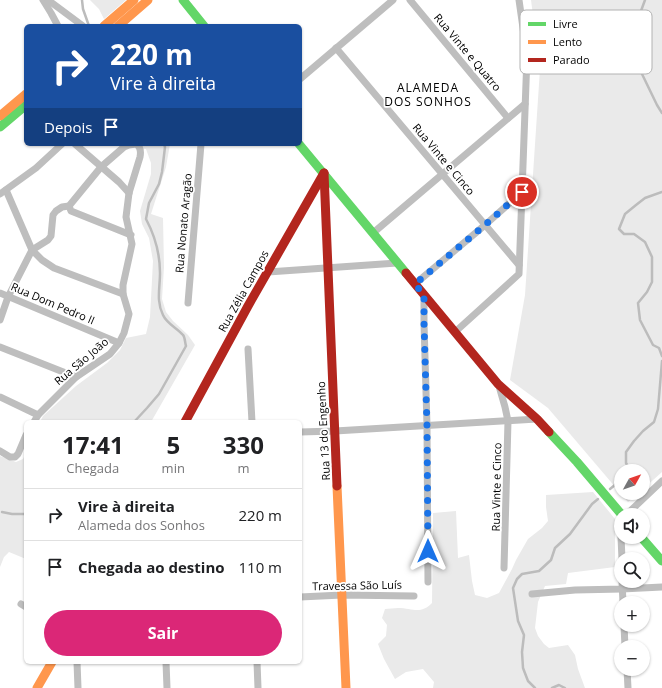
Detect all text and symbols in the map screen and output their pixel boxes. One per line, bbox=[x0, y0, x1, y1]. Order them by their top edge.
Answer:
street label: Rua Vinte e Quatro bbox=[431, 10, 505, 94]
legend bbox=[520, 10, 652, 74]
text: Livre bbox=[553, 16, 578, 31]
text: Lento bbox=[553, 34, 583, 49]
text: 220 m bbox=[110, 35, 193, 73]
icon: right bbox=[44, 40, 96, 92]
text: Parado bbox=[553, 52, 590, 67]
text: Vire à direita bbox=[110, 71, 216, 95]
district label: ALAMEDA DOS SONHOS bbox=[384, 79, 472, 110]
icon: arrive bbox=[100, 116, 122, 138]
text: Depois bbox=[44, 117, 92, 137]
street label: Rua Vinte e Cinco bbox=[410, 120, 479, 198]
street label: Rua Nonato Aragão bbox=[171, 172, 195, 273]
pin bbox=[505, 175, 539, 209]
icon: arrive bbox=[511, 181, 533, 203]
street label: Rua Zélia Campos bbox=[214, 247, 272, 335]
street label: Rua Dom Pedro II bbox=[9, 279, 97, 327]
street label: Rua São João bbox=[51, 334, 112, 388]
street label: Rua 13 do Engenho bbox=[313, 381, 333, 481]
text: 17:41 bbox=[62, 428, 124, 461]
text: 5 bbox=[166, 428, 180, 461]
text: 330 bbox=[223, 428, 264, 461]
street label: Rua Vinte e Cinco bbox=[488, 442, 504, 532]
text: Chegada bbox=[66, 459, 119, 477]
text: min bbox=[162, 459, 185, 477]
text: m bbox=[237, 459, 249, 477]
north arrow bbox=[614, 464, 650, 500]
map controls bbox=[614, 464, 650, 676]
text: Vire à direita bbox=[78, 496, 175, 516]
icon: right bbox=[44, 504, 66, 526]
text: 220 m bbox=[238, 505, 282, 525]
button: sound bbox=[614, 508, 650, 544]
text: Alameda dos Sonhos bbox=[78, 516, 205, 534]
position arrow bbox=[407, 530, 449, 572]
button: search bbox=[614, 552, 650, 588]
icon: arrive bbox=[44, 556, 66, 578]
text: Chegada ao destino bbox=[78, 557, 225, 577]
text: 110 m bbox=[238, 557, 282, 577]
street label: Travessa São Luís bbox=[312, 577, 402, 593]
button: + bbox=[614, 596, 650, 632]
button: Sair bbox=[44, 610, 282, 656]
button: − bbox=[614, 640, 650, 676]

